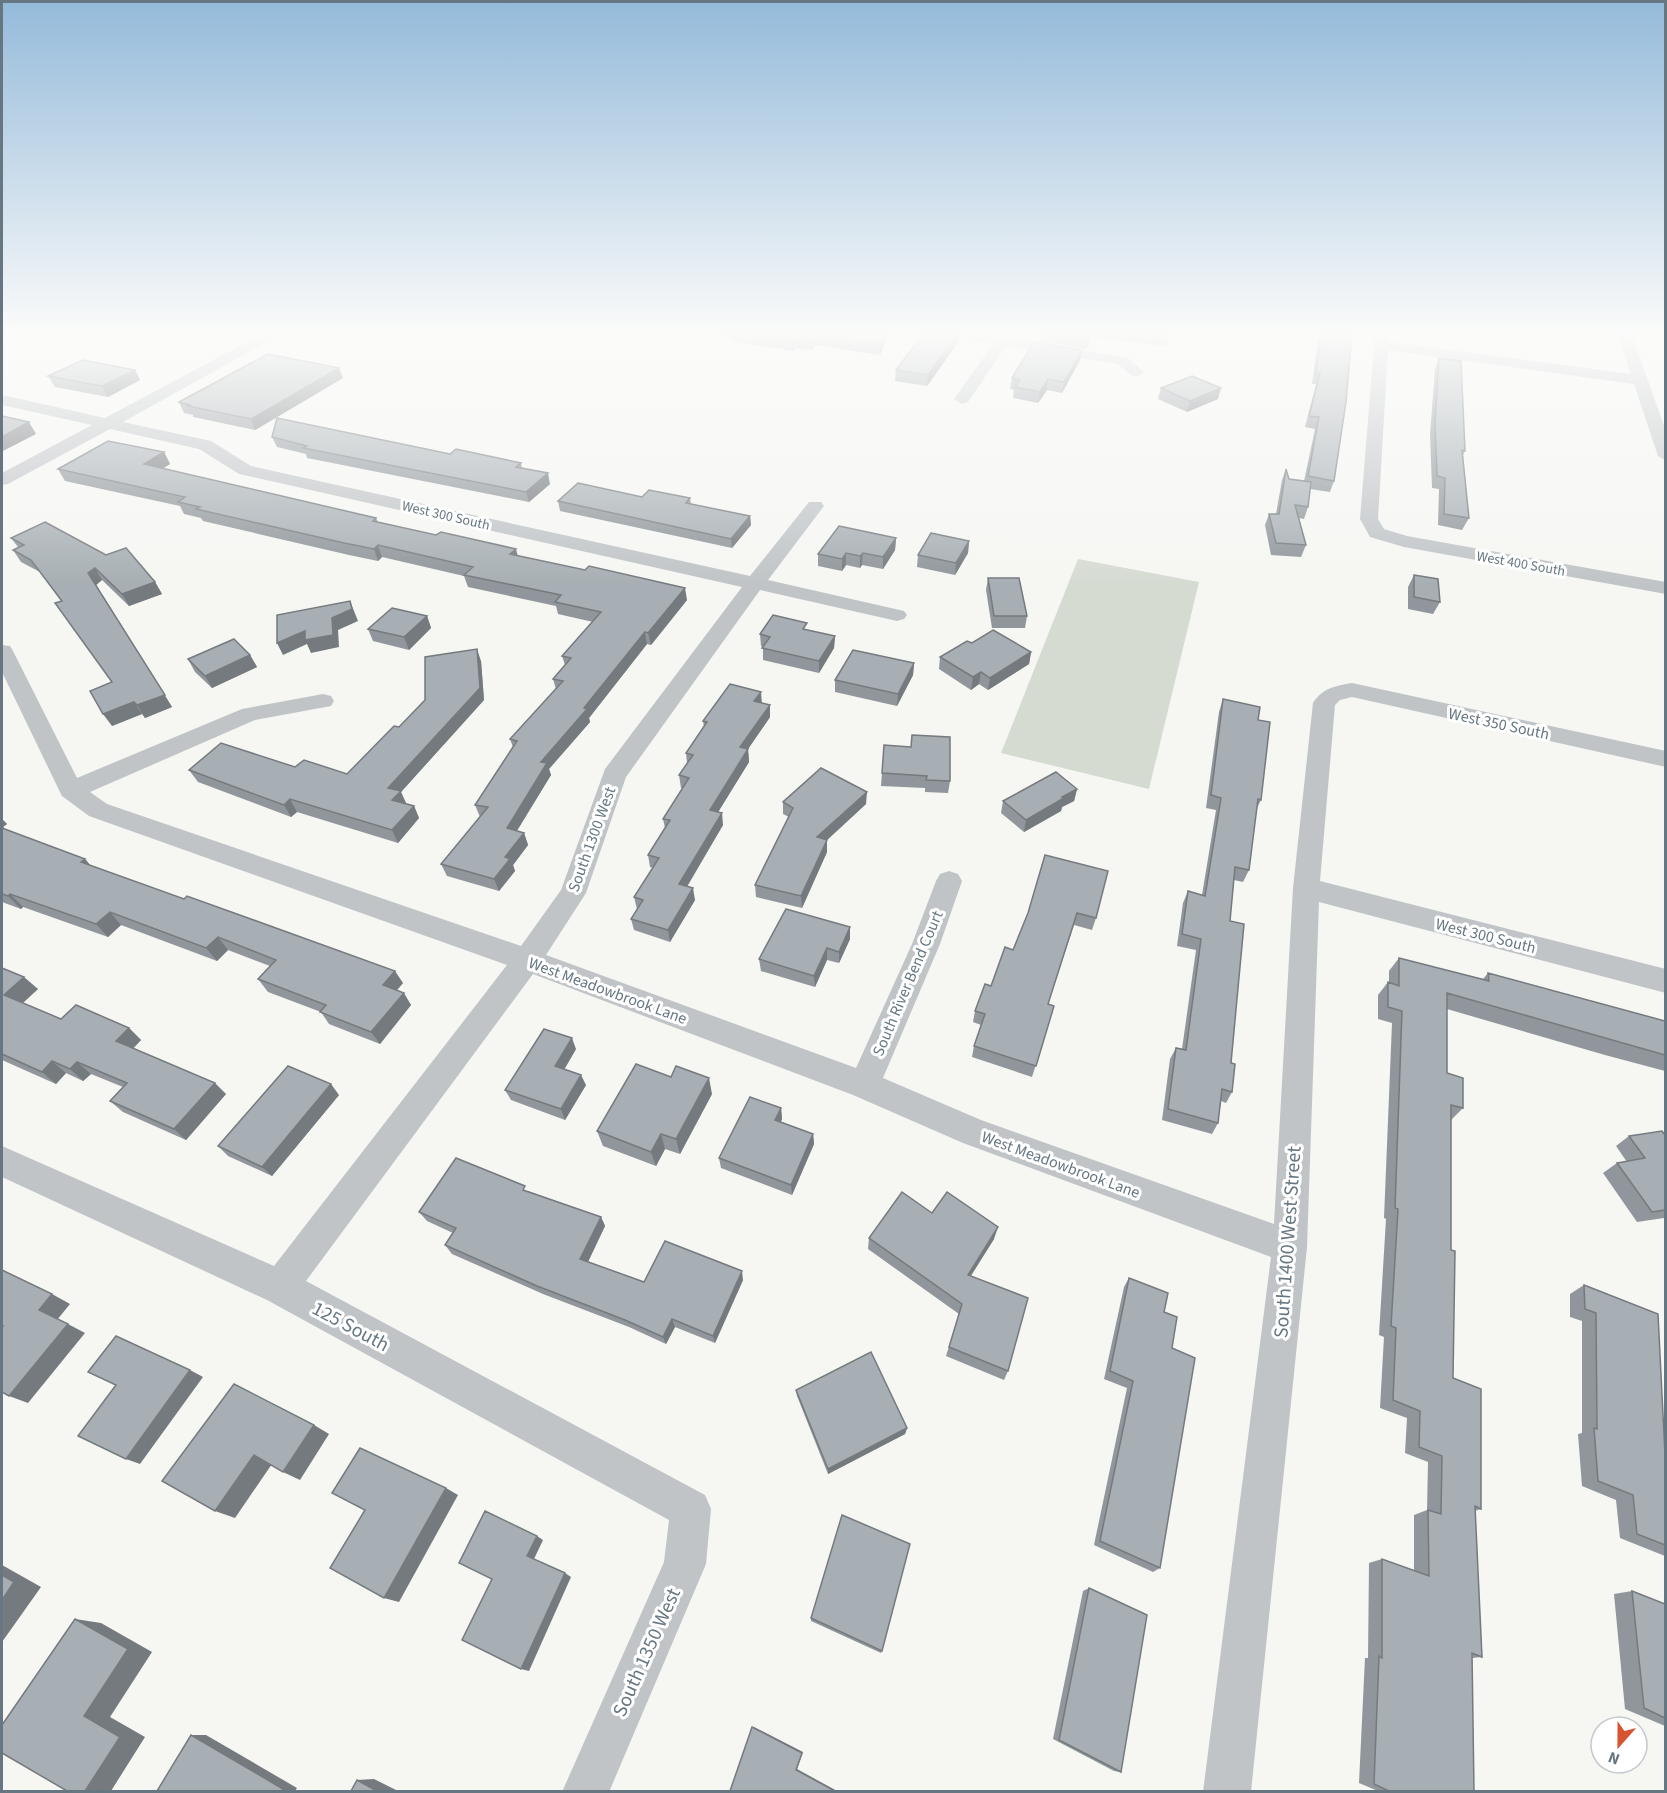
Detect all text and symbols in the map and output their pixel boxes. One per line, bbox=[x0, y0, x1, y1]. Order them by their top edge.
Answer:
street label: West 300 South bbox=[400, 496, 492, 536]
street label: West 400 South bbox=[1475, 546, 1567, 582]
street label: West 350 South bbox=[1446, 703, 1551, 745]
street label: South 1300 West bbox=[563, 783, 621, 895]
street label: South River Bend Court bbox=[867, 907, 949, 1060]
street label: West 300 South bbox=[1433, 913, 1538, 959]
street label: West Meadowbrook Lane bbox=[525, 952, 690, 1030]
street label: West Meadowbrook Lane bbox=[978, 1126, 1143, 1204]
street label: South 1400 West Street bbox=[1267, 1145, 1309, 1339]
street label: 125 South bbox=[307, 1295, 394, 1359]
street label: South 1350 West bbox=[606, 1583, 688, 1721]
north arrow bbox=[1589, 1715, 1649, 1775]
text: N bbox=[1605, 1746, 1623, 1770]

